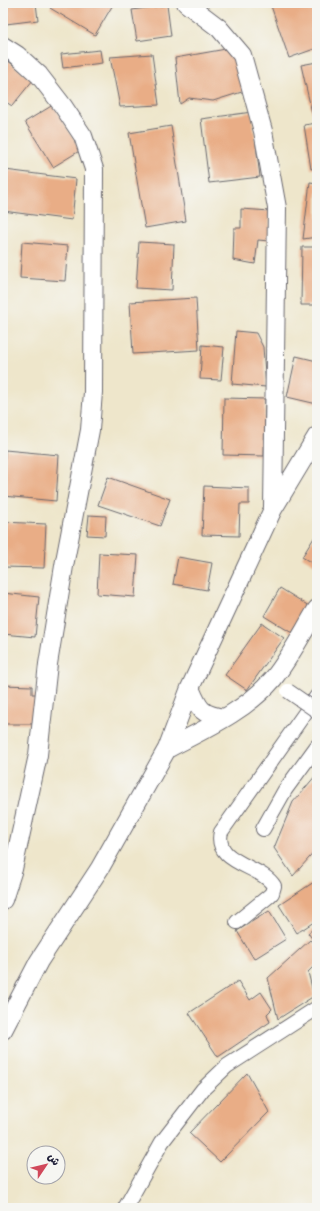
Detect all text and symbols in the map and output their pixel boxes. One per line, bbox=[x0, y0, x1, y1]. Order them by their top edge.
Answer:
north arrow bbox=[26, 1145, 66, 1185]
text: ش bbox=[45, 1151, 63, 1168]

